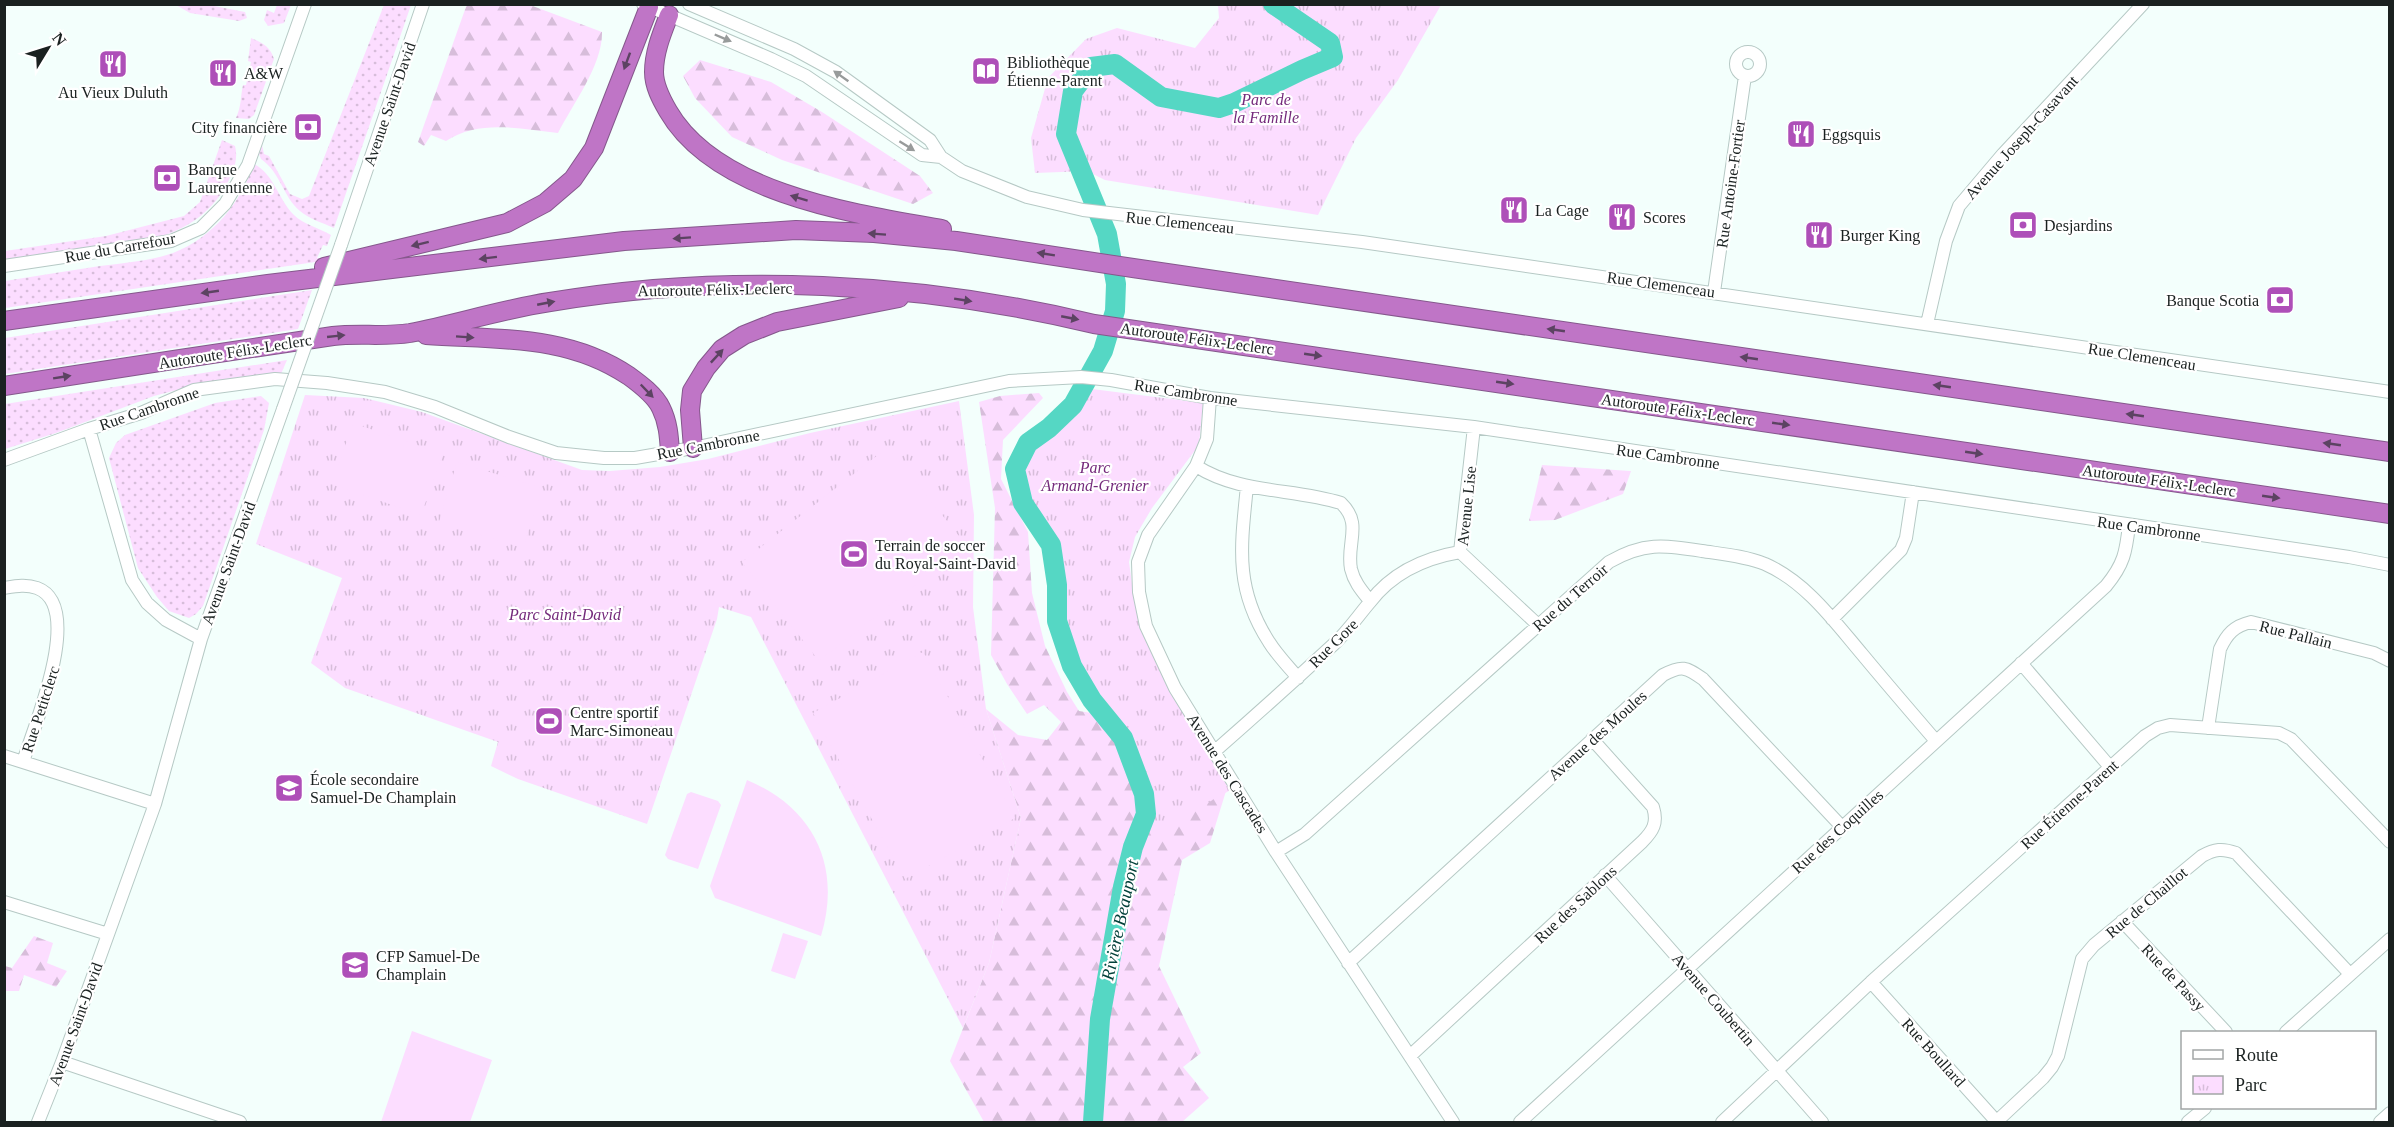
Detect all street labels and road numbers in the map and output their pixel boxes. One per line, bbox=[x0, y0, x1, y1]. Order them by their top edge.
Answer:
street label: Avenue Saint-David bbox=[360, 40, 419, 168]
street label: Avenue Joseph-Casavant bbox=[1961, 72, 2082, 203]
street label: Rue Antoine-Fortier bbox=[1713, 118, 1748, 249]
street label: Rue Clemenceau bbox=[1125, 208, 1235, 237]
street label: Rue du Carrefour bbox=[63, 229, 177, 266]
street label: Rue Clemenceau bbox=[1606, 269, 1716, 300]
street label: Autoroute Félix-Leclerc bbox=[637, 280, 793, 299]
street label: Autoroute Félix-Leclerc bbox=[1119, 319, 1275, 358]
street label: Autoroute Félix-Leclerc bbox=[157, 331, 313, 372]
street label: Rue Clemenceau bbox=[2087, 340, 2197, 373]
street label: Rue Cambronne bbox=[1133, 376, 1239, 409]
street label: Rue Cambronne bbox=[97, 383, 201, 434]
street label: Autoroute Félix-Leclerc bbox=[1600, 390, 1756, 429]
street label: Rue Cambronne bbox=[655, 426, 761, 463]
street label: Rue Cambronne bbox=[1615, 441, 1721, 472]
street label: Autoroute Félix-Leclerc bbox=[2081, 461, 2237, 500]
street label: Avenue Lise bbox=[1454, 465, 1479, 547]
street label: Avenue Saint-David bbox=[198, 499, 259, 627]
street label: Rue Cambronne bbox=[2096, 513, 2202, 544]
street label: Rue du Terroir bbox=[1529, 560, 1612, 635]
street label: Rue Gore bbox=[1306, 616, 1361, 671]
street label: Rue Pallain bbox=[2258, 617, 2334, 652]
street label: Rue Petitclerc bbox=[18, 664, 62, 755]
street label: Avenue des Moules bbox=[1545, 687, 1650, 784]
street label: Avenue des Cascades bbox=[1184, 710, 1271, 836]
street label: Rue Étienne-Parent bbox=[2017, 755, 2122, 852]
street label: Rue des Coquilles bbox=[1788, 786, 1887, 877]
street label: Rue des Sablons bbox=[1531, 862, 1620, 947]
street label: Rue de Chaillot bbox=[2102, 863, 2191, 941]
street label: Rue de Passy bbox=[2138, 940, 2209, 1015]
street label: Avenue Coubertin bbox=[1669, 950, 1758, 1049]
street label: Avenue Saint-David bbox=[45, 960, 106, 1088]
street label: Rue Boullard bbox=[1899, 1015, 1969, 1090]

